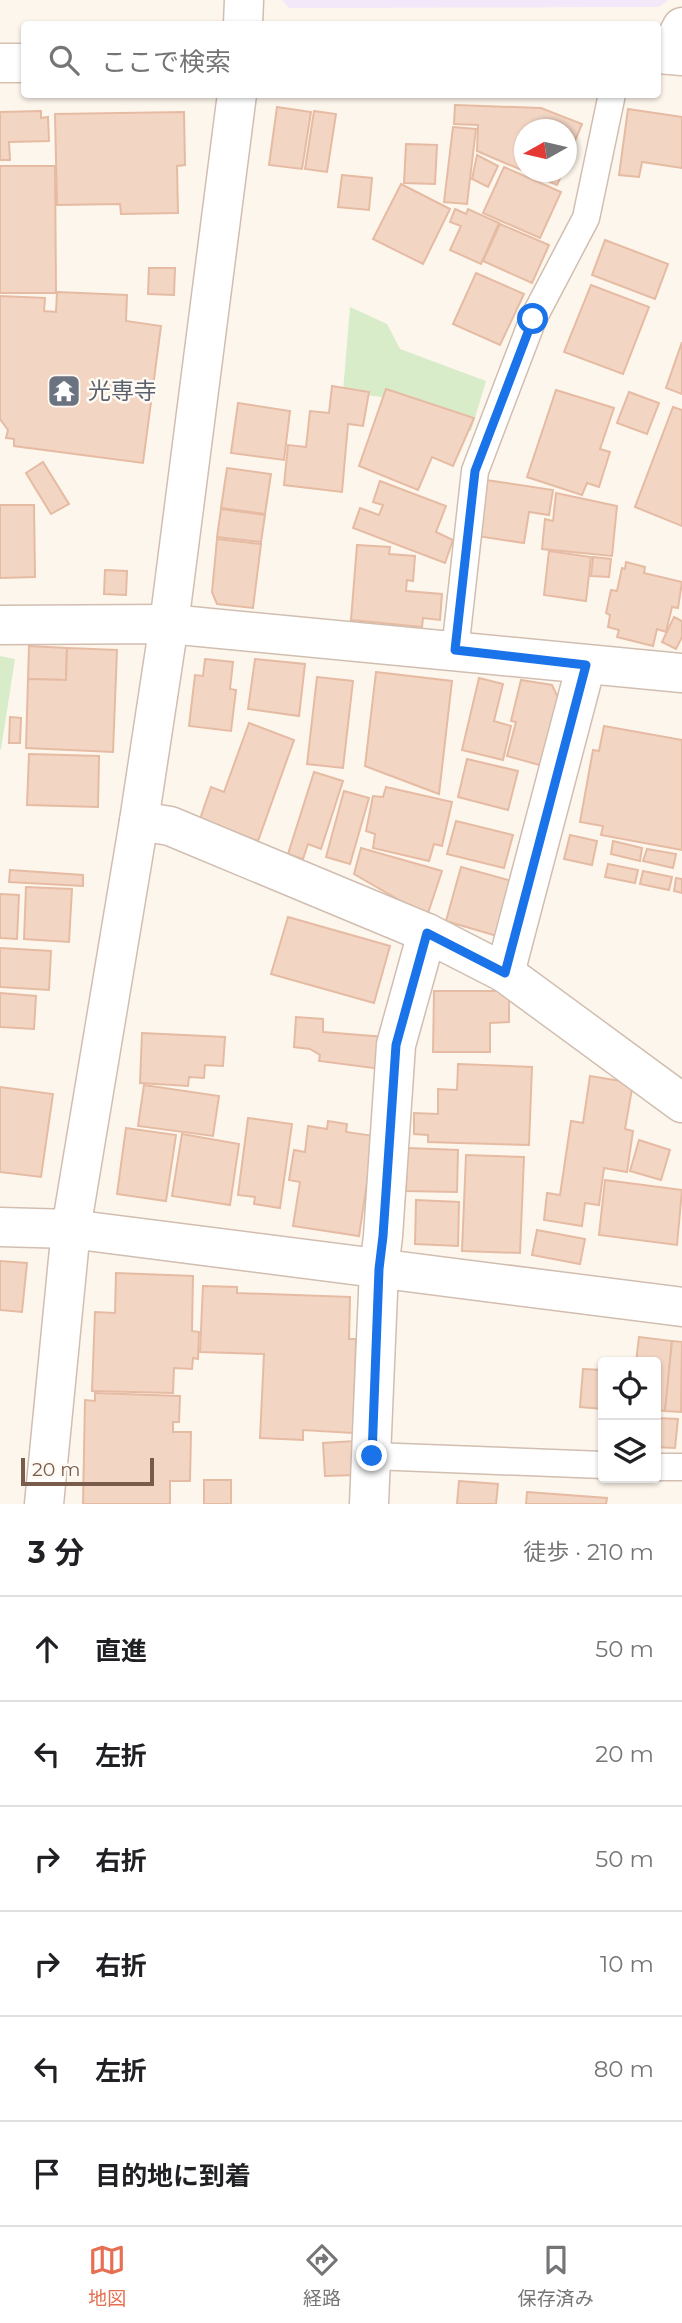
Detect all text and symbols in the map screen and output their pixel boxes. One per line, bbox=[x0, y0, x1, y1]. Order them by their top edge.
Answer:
search box bbox=[21, 21, 661, 98]
icon: search bbox=[45, 41, 83, 79]
text: ここで検索 bbox=[101, 46, 231, 78]
north arrow bbox=[514, 119, 577, 182]
route start bbox=[517, 303, 548, 334]
temple icon: 光専寺 bbox=[45, 372, 83, 410]
place label: 光専寺 bbox=[88, 377, 157, 405]
map controls bbox=[598, 1357, 661, 1483]
button: locate bbox=[598, 1357, 661, 1420]
button: layers bbox=[598, 1420, 661, 1483]
route end bbox=[356, 1440, 387, 1471]
scale bar bbox=[21, 1455, 154, 1487]
text: 20 m bbox=[32, 1458, 80, 1481]
text: 3 分 bbox=[28, 1534, 84, 1571]
text: 徒歩 · 210 m bbox=[523, 1538, 654, 1566]
icon: ahead bbox=[28, 1630, 66, 1668]
text: 直進 bbox=[95, 1635, 147, 1667]
text: 50 m bbox=[595, 1635, 654, 1663]
icon: left bbox=[28, 1735, 66, 1773]
text: 左折 bbox=[95, 1740, 147, 1772]
text: 20 m bbox=[595, 1740, 654, 1768]
icon: right bbox=[28, 1840, 66, 1878]
text: 右折 bbox=[95, 1845, 147, 1877]
text: 50 m bbox=[595, 1845, 654, 1873]
icon: right bbox=[28, 1945, 66, 1983]
text: 右折 bbox=[95, 1950, 147, 1982]
text: 10 m bbox=[600, 1950, 654, 1978]
icon: left bbox=[28, 2050, 66, 2088]
text: 左折 bbox=[95, 2055, 147, 2087]
text: 80 m bbox=[594, 2055, 654, 2083]
icon: arrive bbox=[28, 2155, 66, 2193]
text: 目的地に到着 bbox=[95, 2160, 251, 2192]
tab: 地図 bbox=[88, 2241, 126, 2310]
tab: 経路 bbox=[303, 2241, 341, 2310]
tab: 保存済み bbox=[518, 2241, 594, 2310]

